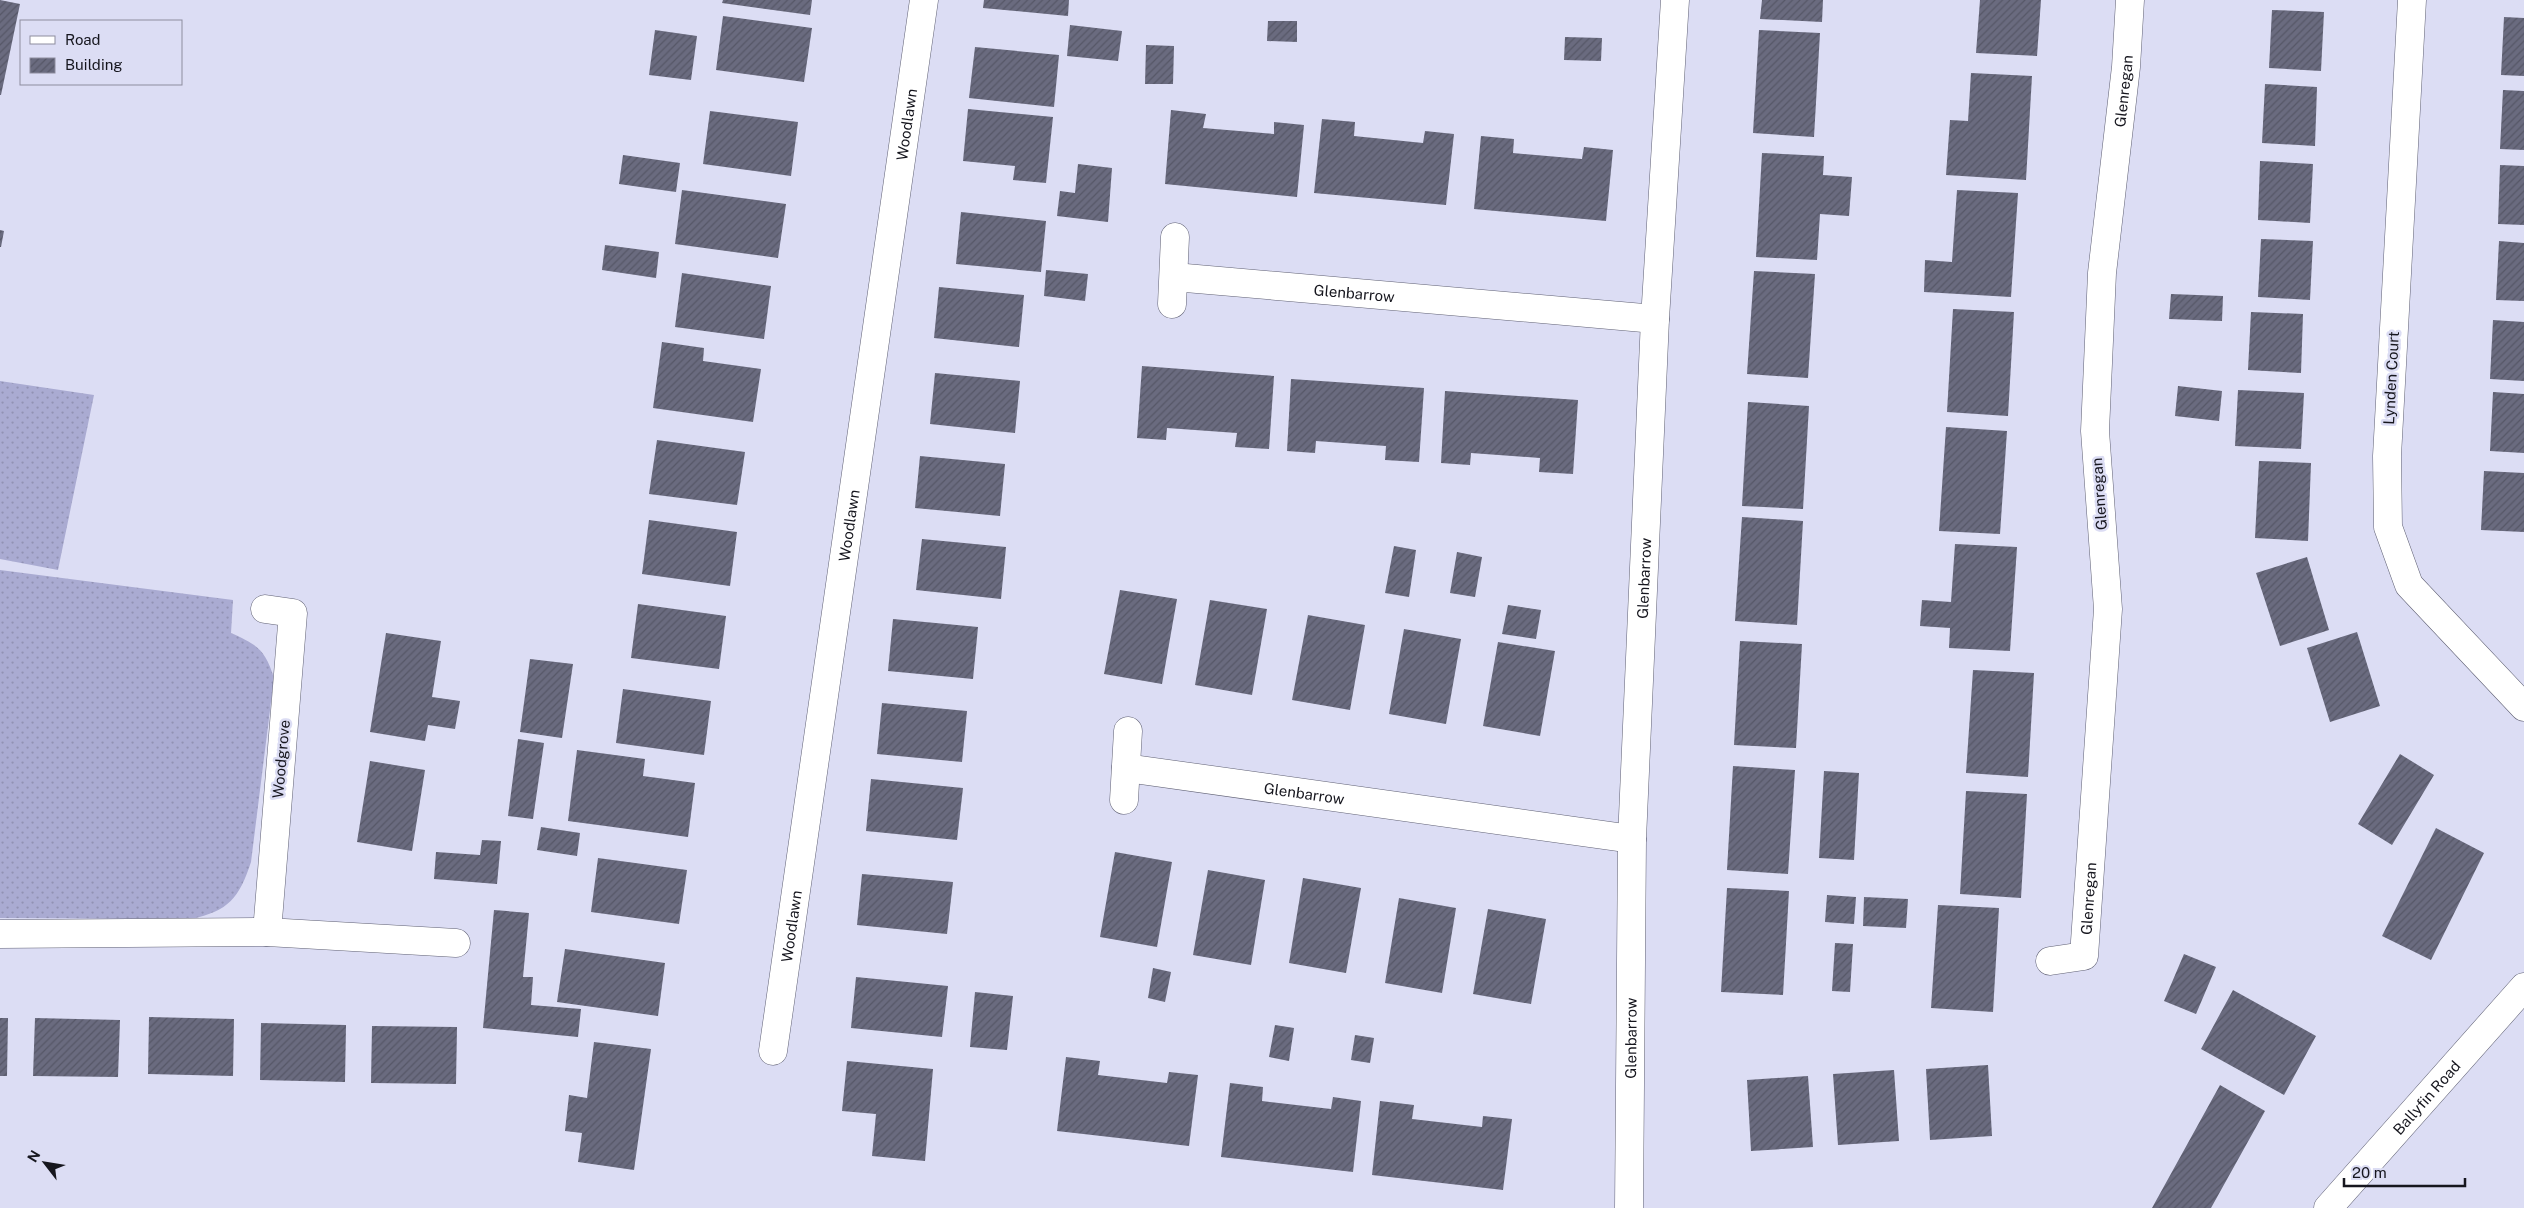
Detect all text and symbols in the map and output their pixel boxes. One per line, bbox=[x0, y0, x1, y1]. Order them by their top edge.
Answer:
legend bbox=[20, 20, 182, 85]
text: Road bbox=[65, 31, 101, 48]
street label: Glenregan bbox=[2111, 54, 2135, 128]
text: Building bbox=[65, 56, 123, 73]
street label: Woodlawn bbox=[893, 87, 920, 162]
street label: Glenbarrow bbox=[1313, 281, 1396, 305]
street label: Lynden Court bbox=[2380, 331, 2402, 425]
street label: Glenregan bbox=[2088, 457, 2110, 531]
street label: Woodlawn bbox=[835, 488, 862, 563]
street label: Glenbarrow bbox=[1633, 537, 1654, 619]
street label: Woodgrove bbox=[269, 719, 293, 799]
street label: Glenbarrow bbox=[1263, 779, 1346, 807]
street label: Glenregan bbox=[2077, 862, 2099, 935]
street label: Woodlawn bbox=[777, 889, 804, 963]
street label: Glenbarrow bbox=[1622, 997, 1639, 1079]
street label: Ballyfin Road bbox=[2389, 1057, 2463, 1138]
north arrow bbox=[20, 1138, 70, 1188]
text: N bbox=[24, 1147, 44, 1165]
scale bar bbox=[2344, 1156, 2465, 1188]
text: 20 m bbox=[2352, 1164, 2387, 1181]

